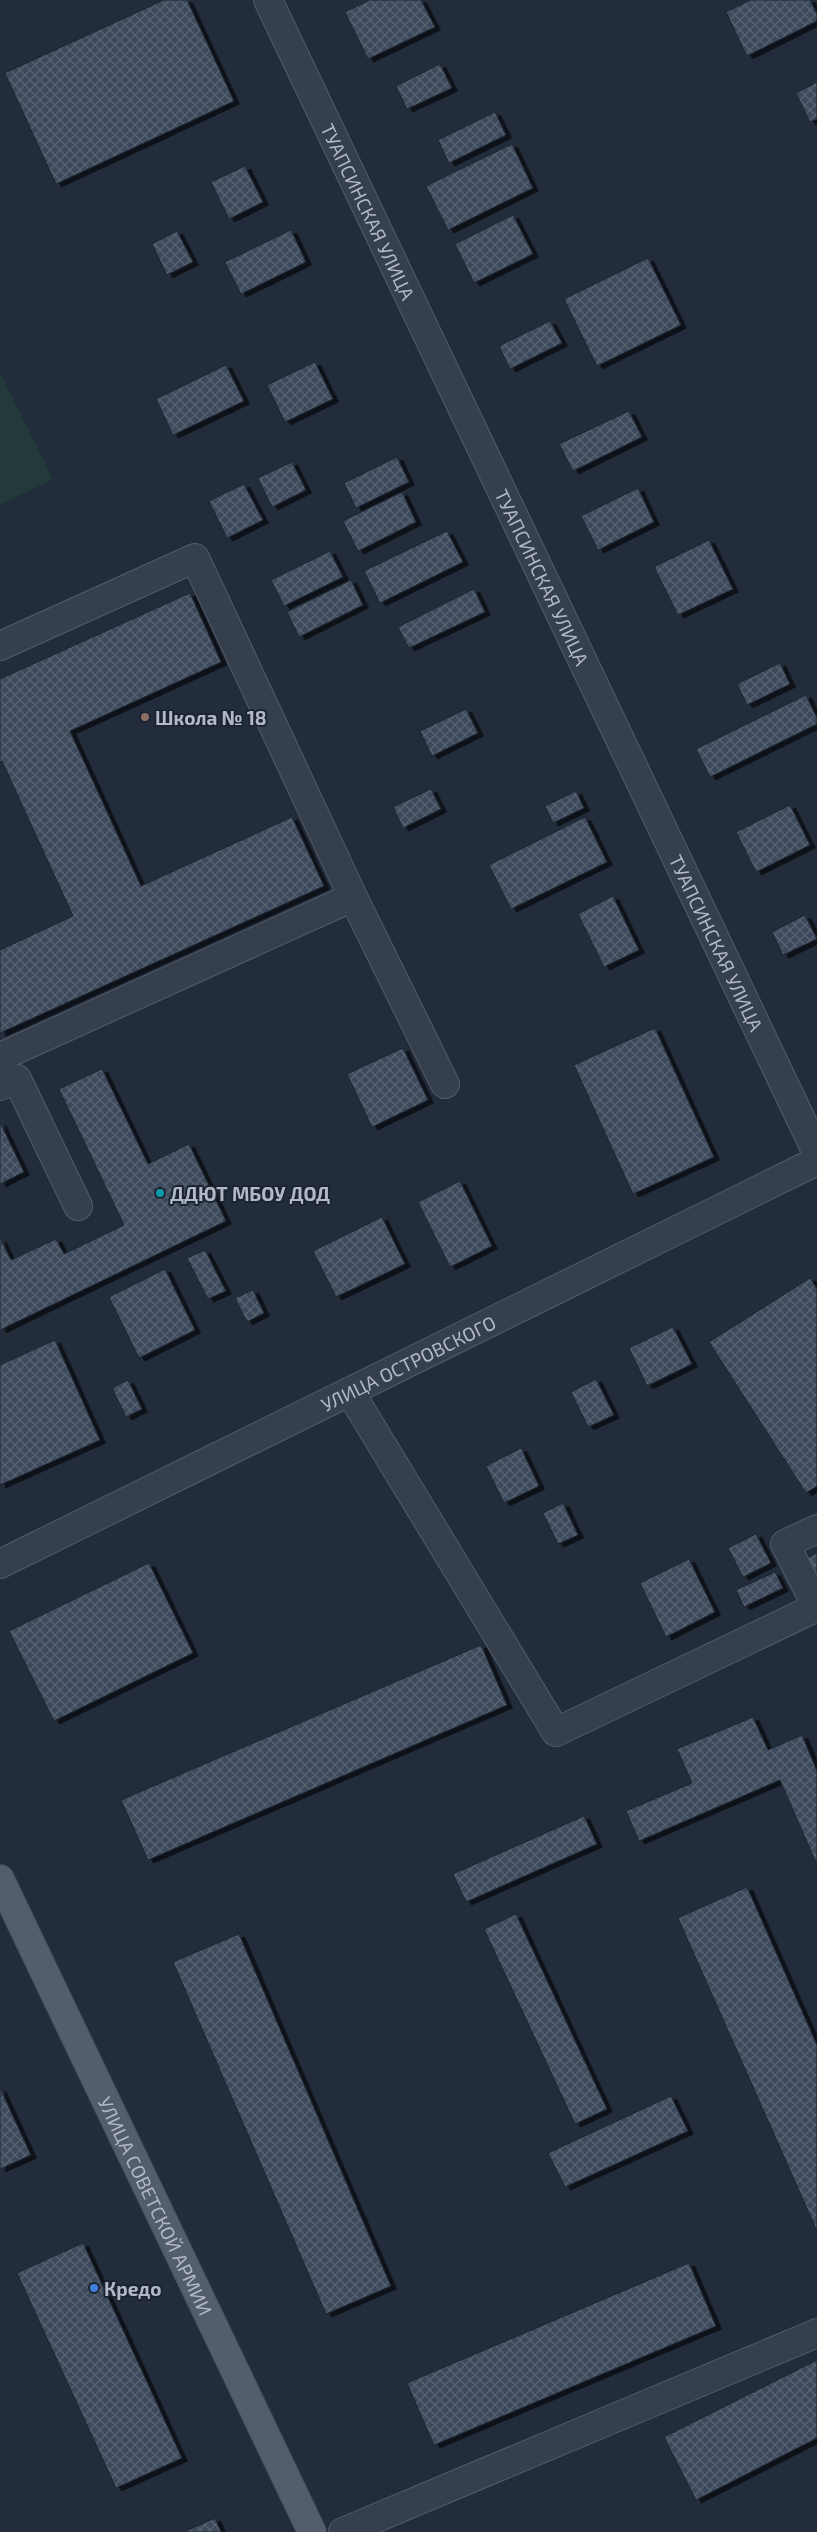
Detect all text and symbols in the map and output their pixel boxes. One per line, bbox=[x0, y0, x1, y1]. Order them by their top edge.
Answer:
street label: ТУАПСИНСКАЯ УЛИЦА bbox=[317, 119, 420, 303]
street label: ТУАПСИНСКАЯ УЛИЦА bbox=[491, 485, 595, 669]
place label: Школа № 18 bbox=[155, 706, 267, 729]
marker: Школа № 18 bbox=[139, 711, 151, 723]
street label: ТУАПСИНСКАЯ УЛИЦА bbox=[665, 851, 769, 1035]
place label: ДДЮТ МБОУ ДОД bbox=[170, 1182, 330, 1205]
marker: ДДЮТ МБОУ ДОД bbox=[154, 1187, 166, 1199]
street label: УЛИЦА ОСТРОВСКОГО bbox=[317, 1310, 499, 1415]
street label: УЛИЦА СОВЕТСКОЙ АРМИИ bbox=[94, 2093, 218, 2319]
place label: Кредо bbox=[104, 2277, 161, 2300]
marker: Кредо bbox=[88, 2282, 100, 2294]

